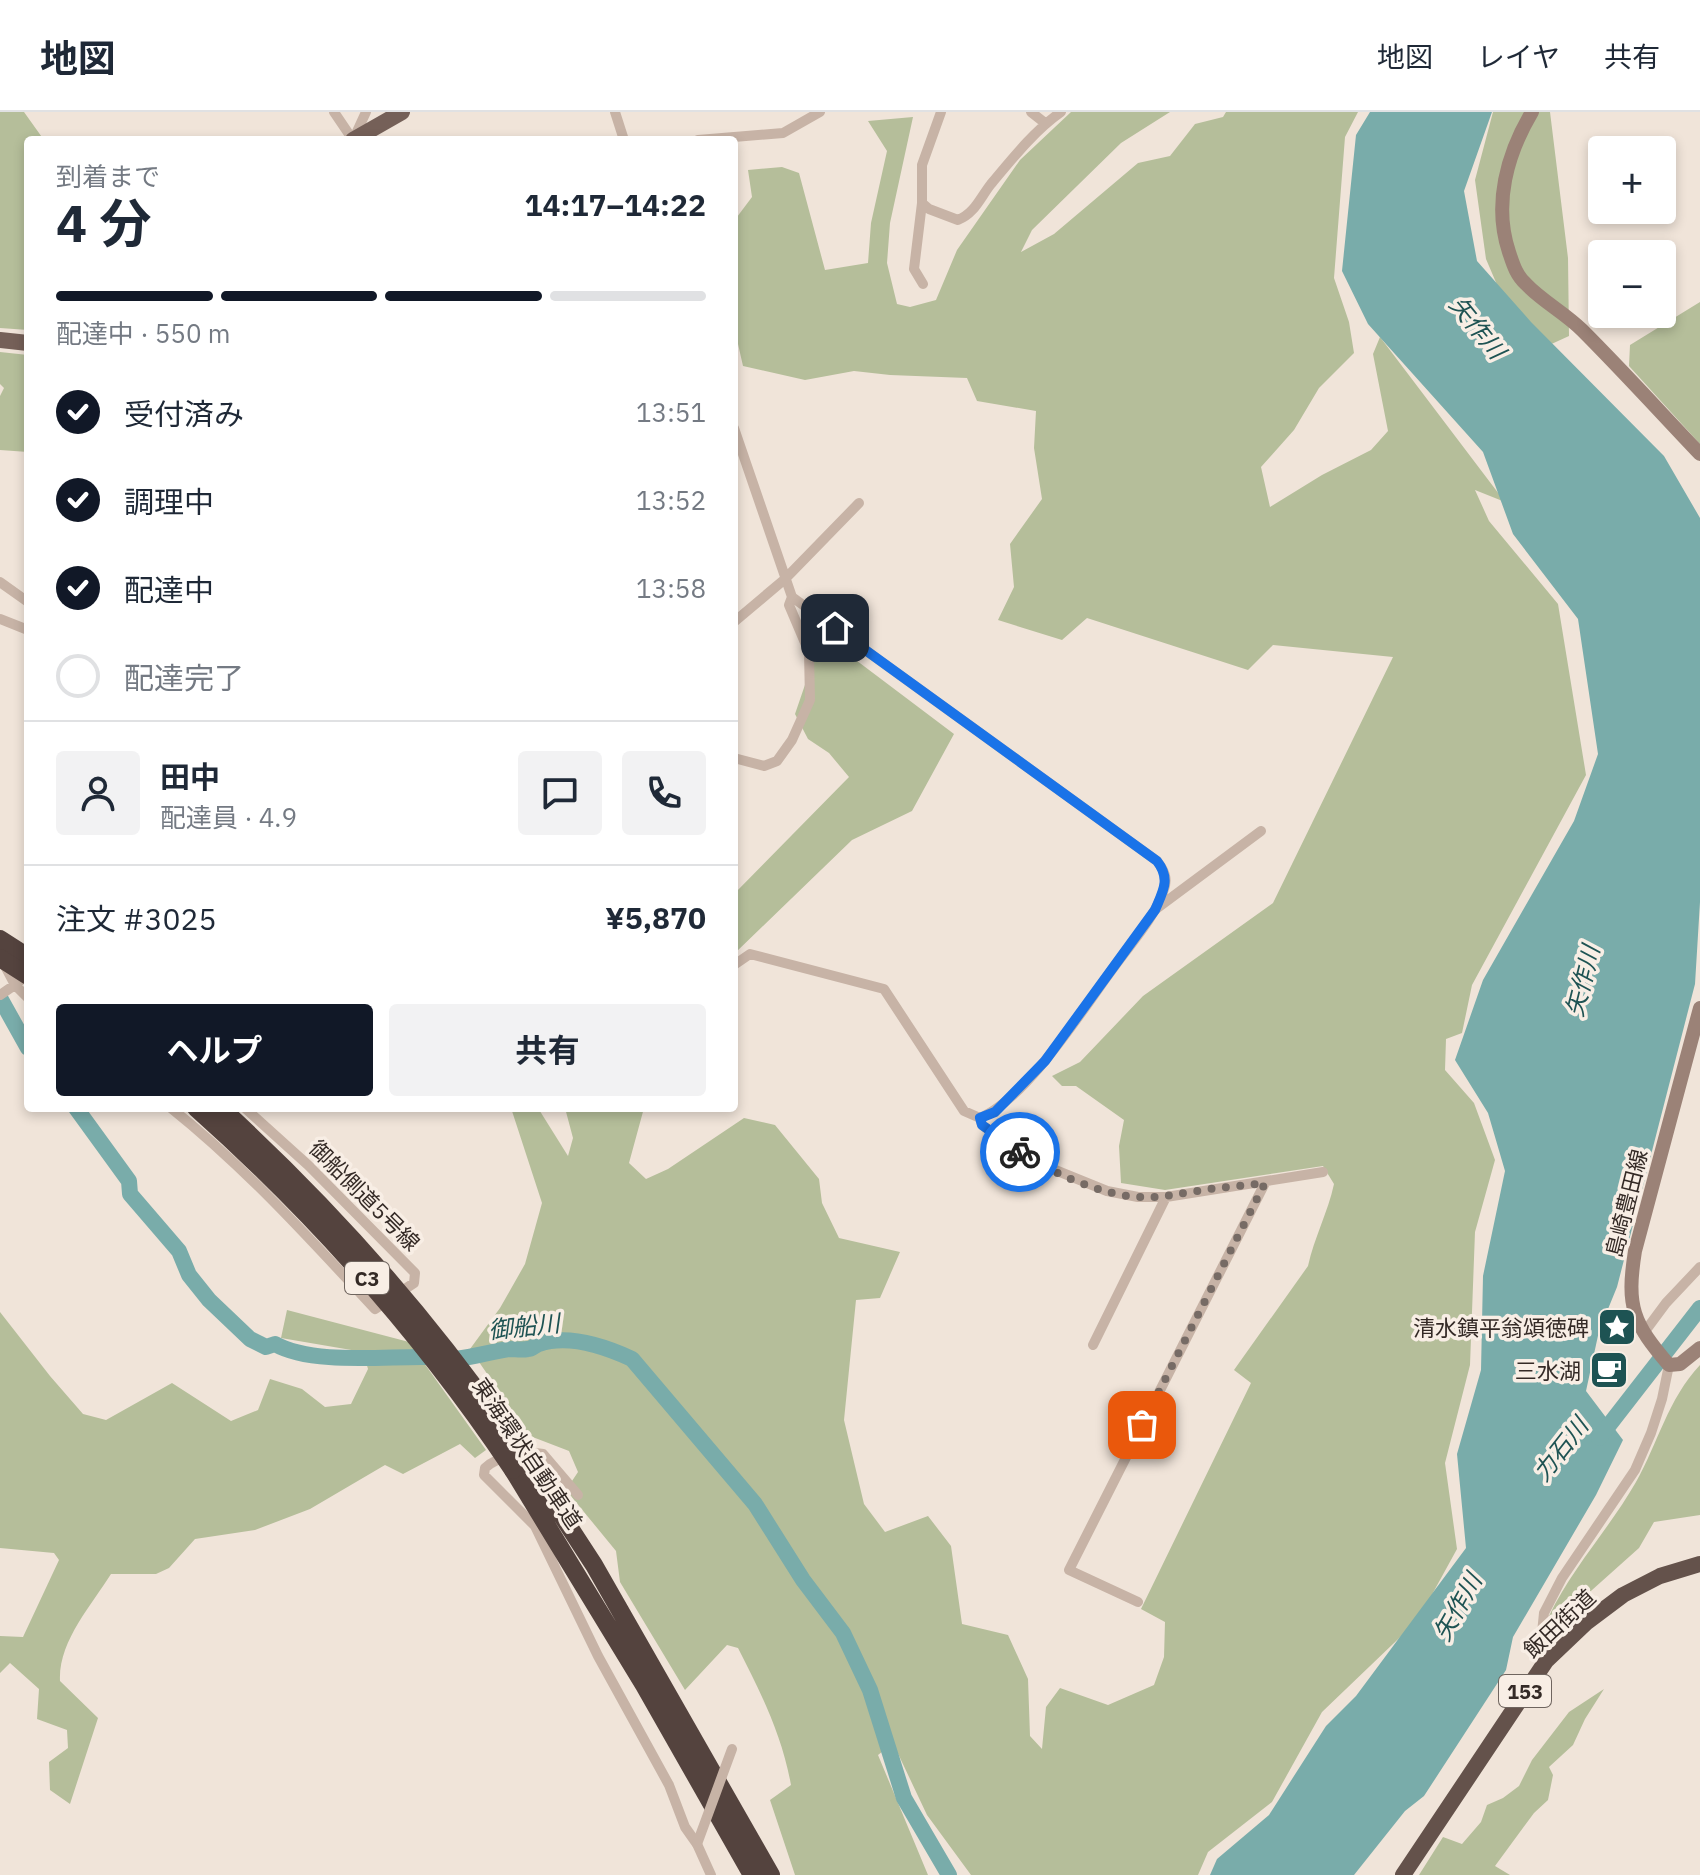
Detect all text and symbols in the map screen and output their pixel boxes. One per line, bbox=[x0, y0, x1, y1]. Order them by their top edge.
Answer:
text: 地図 bbox=[40, 33, 116, 82]
text: 地図 bbox=[1377, 38, 1433, 75]
text: レイヤ bbox=[1477, 38, 1560, 75]
text: 共有 bbox=[1604, 38, 1660, 75]
map controls bbox=[1588, 136, 1676, 328]
button: + bbox=[1588, 136, 1676, 224]
text: 到着まで bbox=[56, 159, 160, 193]
text: 14:17–14:22 bbox=[525, 185, 706, 224]
text: 4 分 bbox=[56, 189, 151, 256]
button: − bbox=[1588, 240, 1676, 328]
water label: 矢作川 bbox=[1443, 289, 1515, 367]
text: 配達中 · 550 m bbox=[56, 316, 230, 350]
icon: check bbox=[56, 390, 100, 434]
text: 受付済み bbox=[124, 394, 244, 433]
text: 13:51 bbox=[636, 395, 706, 429]
icon: check bbox=[56, 478, 100, 522]
text: 調理中 bbox=[124, 482, 214, 521]
text: 13:52 bbox=[636, 483, 706, 517]
icon: check bbox=[56, 566, 100, 610]
text: 配達中 bbox=[124, 570, 214, 609]
text: 13:58 bbox=[636, 571, 706, 605]
pin bbox=[801, 594, 869, 662]
icon: home bbox=[813, 606, 857, 650]
text: 配達完了 bbox=[124, 658, 244, 697]
button: person bbox=[56, 751, 140, 835]
button: chat bbox=[518, 751, 602, 835]
button: phone bbox=[622, 751, 706, 835]
text: 田中 bbox=[160, 757, 220, 796]
text: 配達員 · 4.9 bbox=[160, 800, 297, 834]
text: ¥5,870 bbox=[605, 898, 706, 937]
text: 注文 #3025 bbox=[56, 899, 216, 938]
water label: 矢作川 bbox=[1558, 939, 1607, 1020]
button: ヘルプ bbox=[56, 1004, 373, 1096]
button: 共有 bbox=[389, 1004, 706, 1096]
courier bbox=[980, 1112, 1060, 1192]
icon: bike bbox=[998, 1130, 1042, 1174]
street label: 御船側道5号線 bbox=[303, 1133, 427, 1257]
street label: 島崎豊田線 bbox=[1599, 1146, 1653, 1260]
road number: C3 bbox=[345, 1262, 389, 1294]
water label: 御船川 bbox=[487, 1306, 564, 1346]
place icon: 清水鎮平翁頌徳碑 bbox=[1596, 1306, 1638, 1348]
place label: 清水鎮平翁頌徳碑 bbox=[1413, 1313, 1589, 1342]
cafe icon: 三水湖 bbox=[1588, 1349, 1630, 1391]
place label: 三水湖 bbox=[1515, 1356, 1581, 1385]
street label: 東海環状自動車道 bbox=[467, 1372, 589, 1534]
pin bbox=[1108, 1391, 1176, 1459]
icon: bag bbox=[1120, 1403, 1164, 1447]
water label: 力石川 bbox=[1525, 1408, 1597, 1487]
water label: 矢作川 bbox=[1426, 1565, 1490, 1646]
street label: 飯田街道 bbox=[1517, 1582, 1601, 1664]
road number: 153 bbox=[1499, 1675, 1551, 1707]

